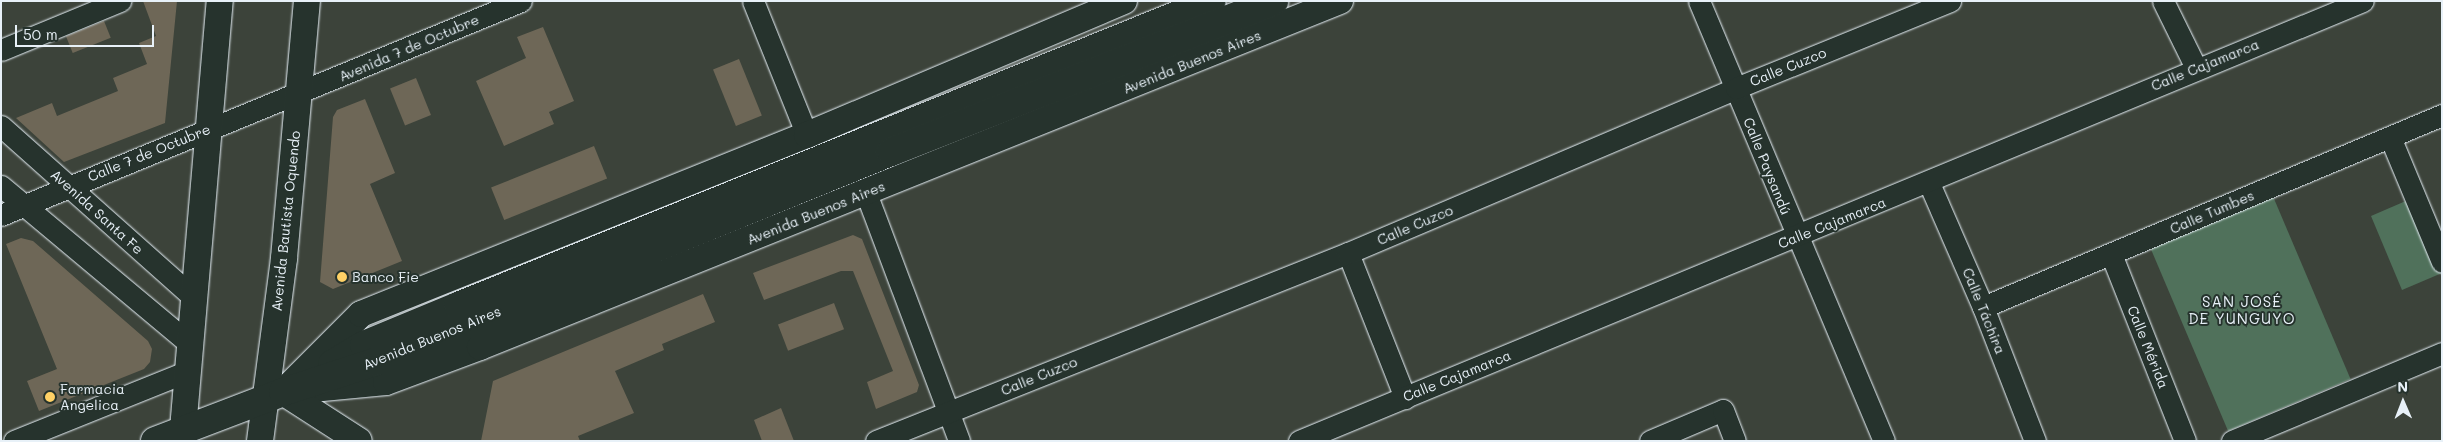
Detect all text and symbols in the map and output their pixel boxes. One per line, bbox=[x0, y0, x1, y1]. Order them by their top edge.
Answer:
street label: Avenida 7 de Octubre bbox=[336, 11, 482, 85]
scale bar bbox=[18, 15, 156, 47]
text: 50 m bbox=[23, 24, 58, 44]
street label: Avenida Buenos Aires bbox=[1121, 27, 1263, 97]
street label: Calle Cajamarca bbox=[2149, 36, 2261, 94]
street label: Calle Cuzco bbox=[1747, 44, 1829, 90]
street label: Calle Paysandú bbox=[1740, 115, 1794, 217]
street label: Calle 7 de Octubre bbox=[85, 121, 213, 185]
street label: Avenida Bautista Oquendo bbox=[268, 130, 304, 312]
street label: Avenida Santa Fe bbox=[47, 166, 147, 258]
street label: Avenida Buenos Aires bbox=[745, 178, 887, 248]
street label: Calle Tumbes bbox=[2167, 187, 2257, 237]
street label: Calle Cajamarca bbox=[1776, 194, 1888, 252]
street label: Calle Cuzco bbox=[1375, 201, 1455, 249]
street label: Calle Táchira bbox=[1959, 265, 2009, 357]
place label: Banco Fie bbox=[352, 269, 419, 285]
marker: Banco Fie bbox=[336, 271, 348, 283]
district label: SAN JOSÉ DE YUNGUYO bbox=[2187, 292, 2297, 327]
street label: Avenida Buenos Aires bbox=[361, 303, 503, 373]
street label: Calle Mérida bbox=[2124, 303, 2172, 391]
street label: Calle Cajamarca bbox=[1401, 347, 1513, 405]
street label: Calle Cuzco bbox=[998, 353, 1080, 399]
north arrow bbox=[2378, 377, 2428, 427]
text: N bbox=[2397, 377, 2408, 396]
place label: Farmacia Angelica bbox=[60, 381, 125, 414]
marker: Farmacia Angelica bbox=[44, 391, 56, 403]

